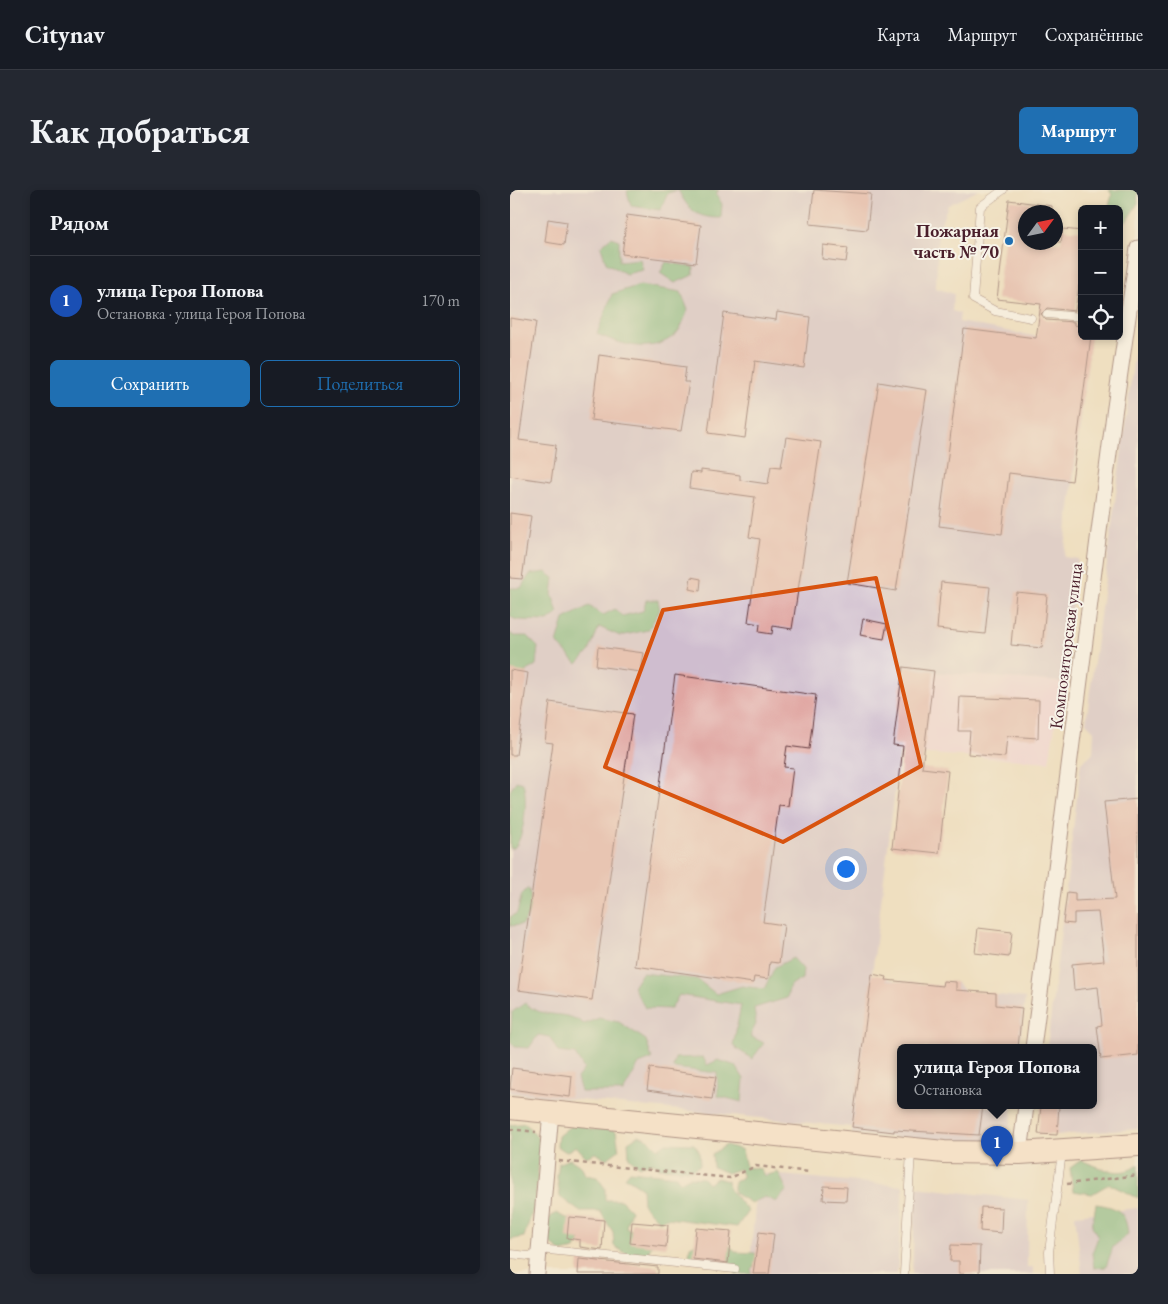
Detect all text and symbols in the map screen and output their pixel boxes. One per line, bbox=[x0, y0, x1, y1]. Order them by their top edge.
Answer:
text: Citynav bbox=[25, 19, 105, 50]
text: Карта bbox=[877, 23, 920, 46]
text: Маршрут bbox=[948, 23, 1017, 46]
text: Сохранённые bbox=[1045, 23, 1143, 46]
button: Маршрут bbox=[1019, 107, 1138, 154]
text: Как добраться bbox=[30, 108, 250, 153]
north arrow bbox=[1018, 205, 1063, 250]
map controls bbox=[1078, 205, 1123, 340]
button: + bbox=[1078, 205, 1123, 250]
text: Рядом bbox=[50, 209, 109, 236]
place label: Пожарная часть № 70 bbox=[913, 219, 999, 263]
marker: Пожарная часть № 70 bbox=[1003, 235, 1015, 247]
button: − bbox=[1078, 250, 1123, 295]
text: улица Героя Попова bbox=[97, 278, 264, 303]
text: 1 bbox=[62, 290, 70, 311]
text: 170 m bbox=[421, 290, 460, 311]
button: locate bbox=[1078, 295, 1123, 340]
text: Остановка · улица Героя Попова bbox=[97, 303, 305, 324]
button: Сохранить bbox=[50, 360, 250, 407]
button: Поделиться bbox=[260, 360, 460, 407]
street label: Композиторская улица bbox=[1044, 561, 1087, 730]
your location bbox=[833, 856, 859, 882]
popup bbox=[897, 1044, 1097, 1109]
text: улица Героя Попова bbox=[914, 1054, 1080, 1079]
text: Остановка bbox=[914, 1079, 982, 1100]
pin: 1 bbox=[981, 1126, 1013, 1167]

